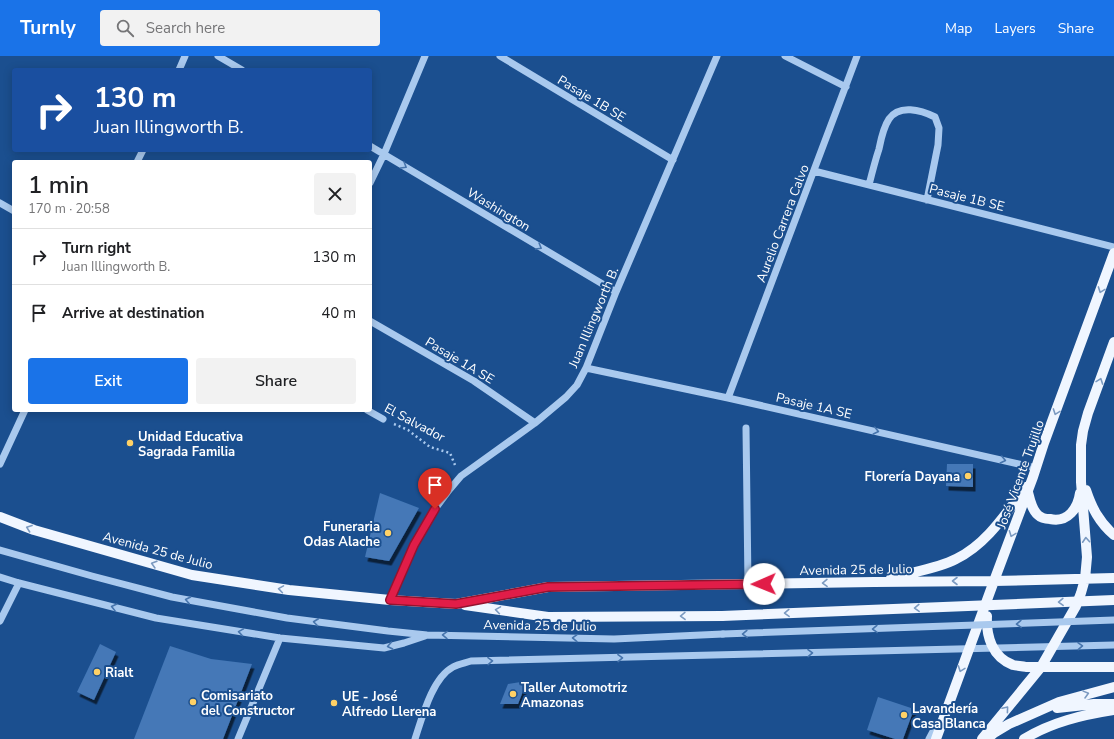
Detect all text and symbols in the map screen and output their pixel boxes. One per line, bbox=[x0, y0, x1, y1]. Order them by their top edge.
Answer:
search box bbox=[100, 10, 380, 46]
text: Turnly bbox=[20, 15, 76, 41]
icon: search bbox=[114, 17, 136, 39]
text: Search here bbox=[146, 18, 225, 38]
text: Map bbox=[945, 19, 972, 38]
text: Layers bbox=[994, 19, 1036, 38]
text: Share bbox=[1058, 19, 1094, 38]
street label: Pasaje 1B SE bbox=[554, 71, 629, 126]
text: 130 m bbox=[94, 79, 177, 117]
icon: right bbox=[28, 84, 80, 136]
text: Juan Illingworth B. bbox=[94, 115, 244, 139]
one-way arrow bbox=[400, 162, 407, 169]
street label: Aurelio Carrera Calvo bbox=[752, 162, 814, 285]
text: 1 min bbox=[28, 169, 89, 201]
button: close bbox=[314, 173, 356, 215]
street label: Pasaje 1B SE bbox=[927, 180, 1006, 216]
street label: Washington bbox=[463, 184, 534, 236]
text: 170 m · 20:58 bbox=[28, 200, 110, 218]
text: Turn right bbox=[62, 238, 131, 258]
one-way arrow bbox=[535, 242, 542, 249]
icon: right bbox=[28, 246, 50, 268]
text: 130 m bbox=[312, 247, 356, 267]
text: Juan Illingworth B. bbox=[62, 258, 170, 276]
street label: Juan Illingworth B. bbox=[564, 264, 623, 372]
one-way arrow bbox=[1097, 286, 1105, 293]
icon: arrive bbox=[28, 302, 50, 324]
text: Arrive at destination bbox=[62, 303, 205, 323]
text: 40 m bbox=[321, 303, 356, 323]
street label: Pasaje 1A SE bbox=[422, 333, 497, 389]
button: Exit bbox=[28, 358, 188, 404]
button: Share bbox=[196, 358, 356, 404]
one-way arrow bbox=[1095, 377, 1103, 384]
street label: Pasaje 1A SE bbox=[774, 388, 854, 423]
street label: El Salvador bbox=[381, 399, 448, 447]
one-way arrow bbox=[1052, 408, 1060, 415]
street label: José Vicente Trujillo bbox=[993, 417, 1049, 532]
one-way arrow bbox=[873, 427, 879, 435]
place label: Unidad Educativa Sagrada Familia bbox=[138, 428, 243, 461]
marker: Unidad Educativa Sagrada Familia bbox=[125, 438, 135, 448]
one-way arrow bbox=[999, 456, 1006, 464]
pin bbox=[418, 468, 452, 509]
place label: Florería Dayana bbox=[865, 468, 960, 486]
marker: Florería Dayana bbox=[963, 471, 973, 481]
icon: arrive bbox=[424, 474, 446, 496]
place label: Funeraria Odas Alache bbox=[303, 518, 380, 551]
one-way arrow bbox=[26, 524, 33, 532]
street label: Avenida 25 de Julio bbox=[101, 528, 215, 574]
marker: Funeraria Odas Alache bbox=[383, 528, 393, 538]
one-way arrow bbox=[1008, 531, 1016, 538]
one-way arrow bbox=[1081, 537, 1090, 543]
one-way arrow bbox=[151, 560, 158, 569]
street label: Avenida 25 de Julio bbox=[799, 560, 913, 580]
position arrow bbox=[743, 563, 785, 605]
one-way arrow bbox=[952, 577, 958, 585]
one-way arrow bbox=[822, 578, 828, 587]
one-way arrow bbox=[278, 585, 285, 594]
one-way arrow bbox=[185, 596, 191, 605]
one-way arrow bbox=[1058, 598, 1064, 607]
one-way arrow bbox=[110, 604, 117, 612]
one-way arrow bbox=[914, 604, 920, 612]
one-way arrow bbox=[495, 606, 501, 615]
one-way arrow bbox=[784, 609, 790, 617]
one-way arrow bbox=[680, 612, 686, 620]
street label: Avenida 25 de Julio bbox=[483, 616, 597, 636]
one-way arrow bbox=[313, 618, 319, 627]
one-way arrow bbox=[1016, 619, 1022, 628]
one-way arrow bbox=[872, 625, 878, 633]
one-way arrow bbox=[238, 628, 244, 637]
one-way arrow bbox=[742, 629, 748, 638]
one-way arrow bbox=[442, 631, 448, 640]
one-way arrow bbox=[572, 634, 578, 642]
one-way arrow bbox=[387, 641, 393, 650]
one-way arrow bbox=[1077, 641, 1083, 650]
one-way arrow bbox=[807, 649, 813, 657]
one-way arrow bbox=[617, 653, 623, 662]
one-way arrow bbox=[487, 657, 493, 665]
place label: Rialt bbox=[105, 664, 134, 682]
one-way arrow bbox=[958, 665, 966, 672]
marker: Rialt bbox=[92, 667, 102, 677]
place label: Taller Automotriz Amazonas bbox=[521, 679, 627, 712]
place label: Comisariato del Constructor bbox=[201, 687, 295, 720]
place label: UE - José Alfredo Llerena bbox=[342, 688, 436, 721]
marker: Taller Automotriz Amazonas bbox=[508, 689, 518, 699]
one-way arrow bbox=[1082, 690, 1089, 699]
marker: Comisariato del Constructor bbox=[188, 697, 198, 707]
marker: UE - José Alfredo Llerena bbox=[329, 698, 339, 708]
place label: Lavandería Casa Blanca bbox=[912, 700, 986, 733]
one-way arrow bbox=[1002, 706, 1009, 713]
marker: Lavandería Casa Blanca bbox=[899, 710, 909, 720]

